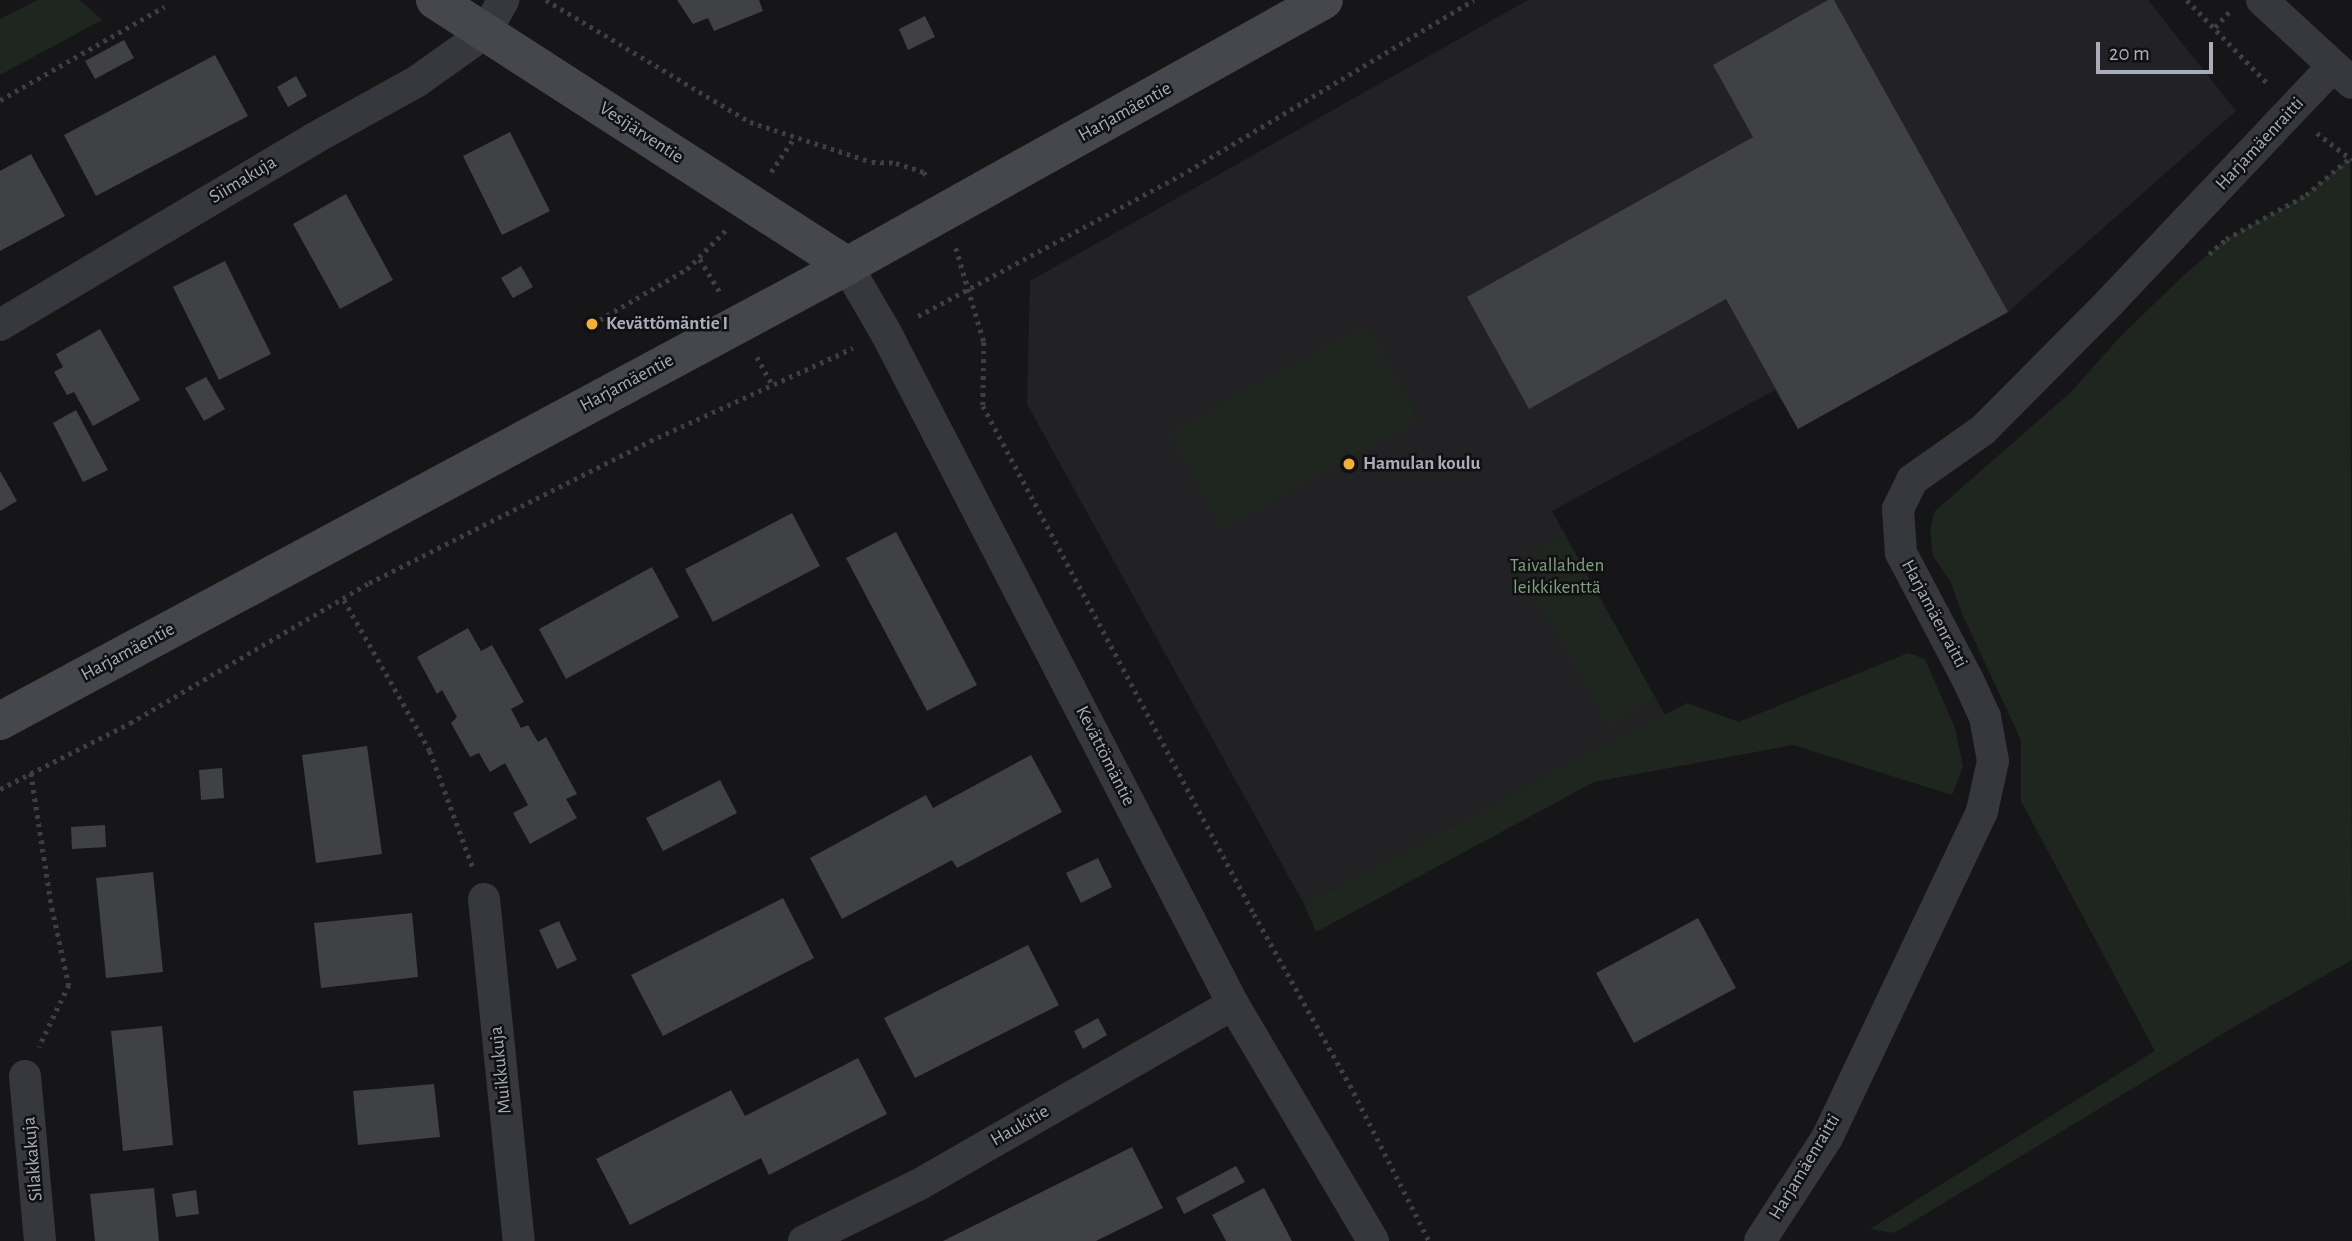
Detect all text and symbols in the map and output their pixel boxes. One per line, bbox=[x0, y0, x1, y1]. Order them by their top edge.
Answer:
scale bar bbox=[2100, 28, 2217, 72]
text: 20 m bbox=[2109, 43, 2150, 64]
street label: Harjamäentie bbox=[1074, 77, 1176, 147]
street label: Harjamäenraitti bbox=[2211, 93, 2309, 195]
street label: Vesijärventie bbox=[595, 97, 687, 169]
street label: Siimakuja bbox=[205, 151, 281, 209]
place label: Kevättömäntie I bbox=[606, 313, 728, 335]
marker: Kevättömäntie I bbox=[584, 316, 600, 332]
street label: Harjamäentie bbox=[576, 349, 678, 417]
place label: Hamulan koulu bbox=[1363, 453, 1480, 475]
marker: Hamulan koulu bbox=[1341, 456, 1357, 472]
park label: Taivallahden leikkikenttä bbox=[1510, 555, 1604, 599]
street label: Harjamäenraitti bbox=[1896, 556, 1972, 672]
street label: Harjamäentie bbox=[77, 618, 179, 686]
street label: Kevättömäntie bbox=[1070, 702, 1140, 810]
street label: Muikkukuja bbox=[485, 1025, 517, 1115]
street label: Haukitie bbox=[987, 1100, 1053, 1152]
street label: Harjamäenraitti bbox=[1764, 1110, 1846, 1224]
street label: Silakkakuja bbox=[18, 1116, 48, 1202]

